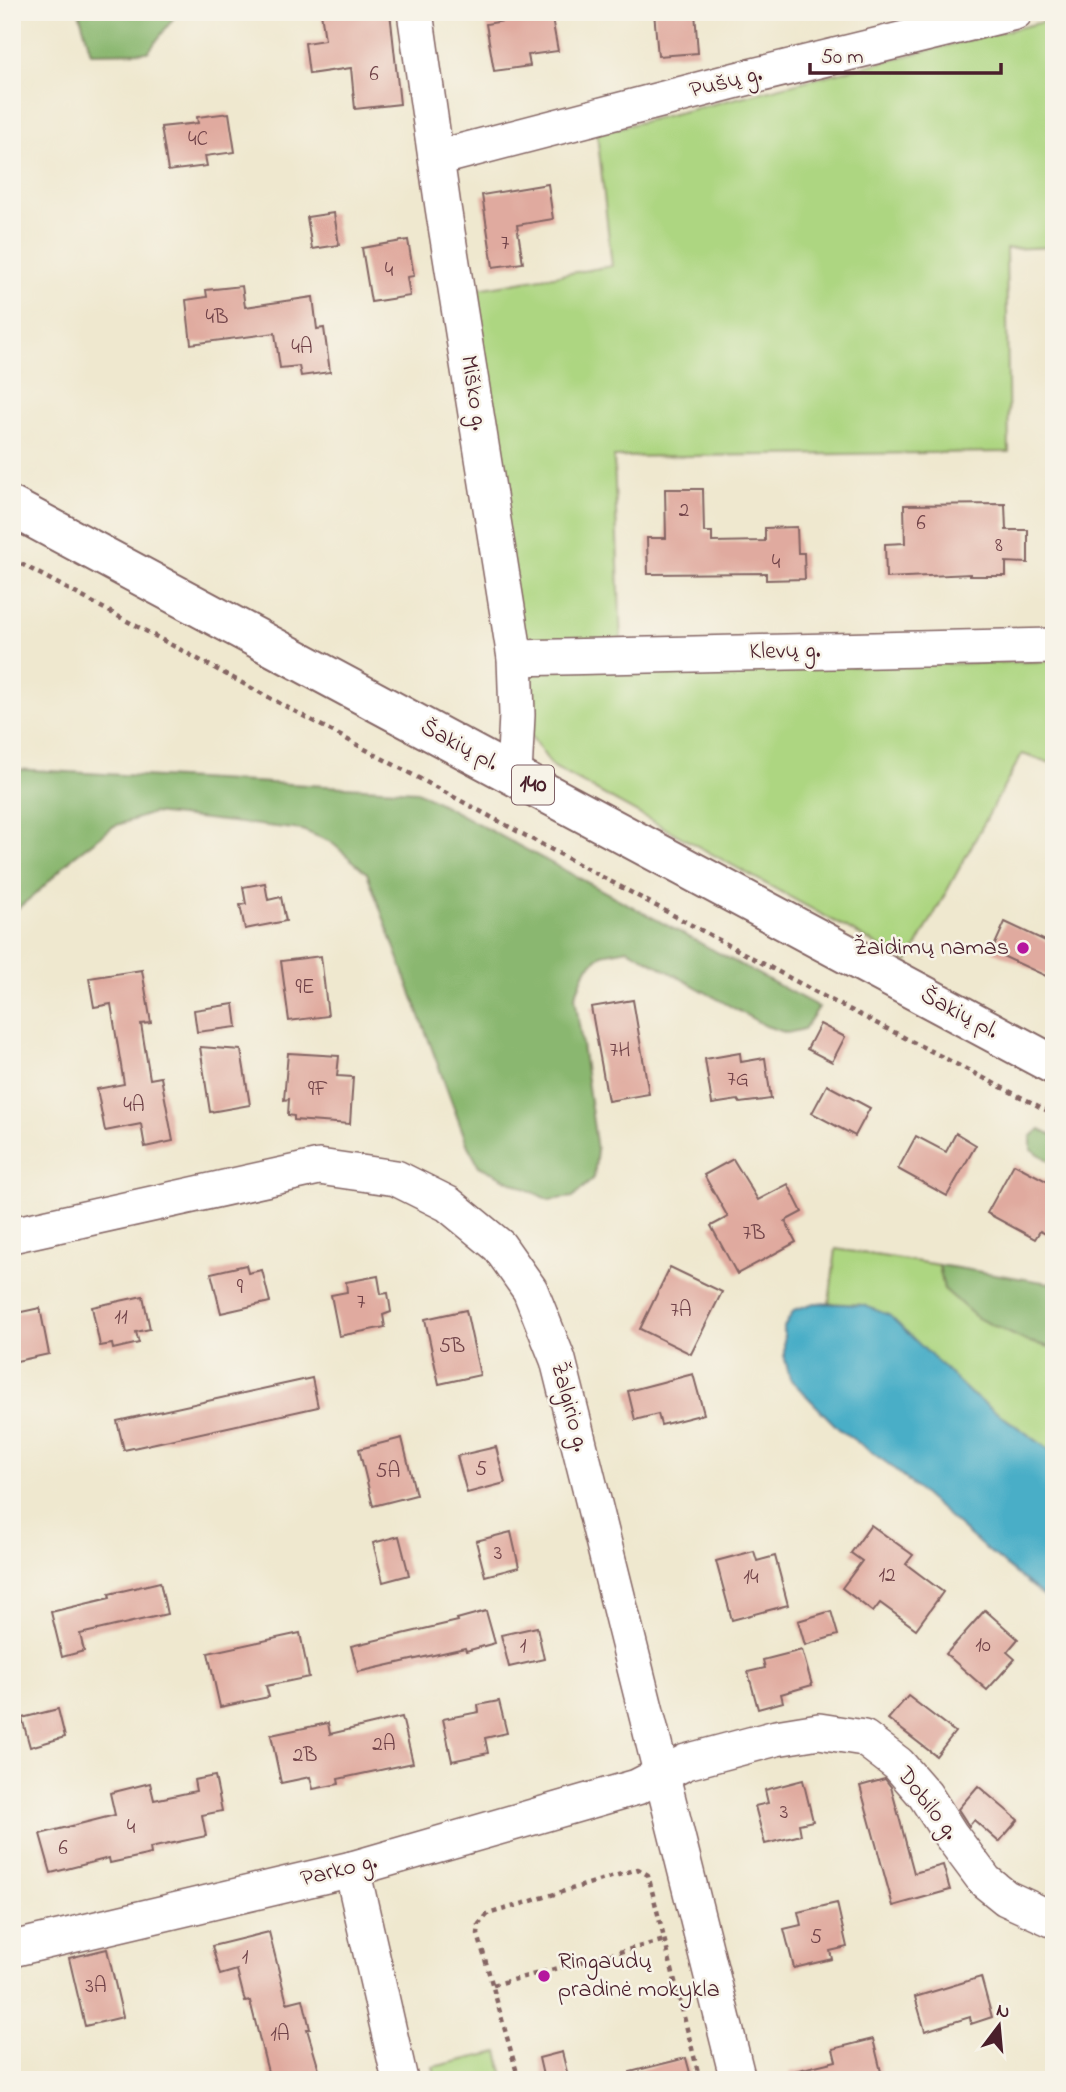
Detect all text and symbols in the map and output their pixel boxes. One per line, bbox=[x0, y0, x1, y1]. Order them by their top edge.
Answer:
scale bar bbox=[810, 32, 1001, 76]
text: 50 m bbox=[821, 43, 864, 73]
street label: Pušų g. bbox=[686, 57, 766, 109]
house number: 6 bbox=[369, 60, 379, 90]
house number: 4C bbox=[188, 125, 208, 155]
house number: 7 bbox=[501, 229, 510, 259]
house number: 4 bbox=[385, 256, 394, 286]
house number: 4B bbox=[206, 303, 228, 333]
house number: 4A bbox=[291, 333, 313, 363]
street label: Miško g. bbox=[450, 353, 496, 433]
house number: 2 bbox=[679, 496, 689, 526]
house number: 6 bbox=[916, 509, 926, 539]
house number: 8 bbox=[995, 531, 1003, 561]
house number: 4 bbox=[772, 548, 781, 578]
street label: Klevų g. bbox=[749, 634, 821, 670]
street label: Šakių pl. bbox=[414, 711, 504, 781]
road number: 140 bbox=[512, 765, 554, 804]
place label: Žaidimų namas bbox=[853, 931, 1009, 966]
marker: Žaidimų namas bbox=[1015, 940, 1031, 956]
house number: 9E bbox=[295, 973, 315, 1003]
street label: Šakių pl. bbox=[914, 979, 1004, 1049]
house number: 7H bbox=[610, 1036, 630, 1066]
house number: 7G bbox=[727, 1065, 749, 1095]
house number: 9F bbox=[308, 1075, 328, 1105]
house number: 4A bbox=[123, 1091, 145, 1121]
house number: 7B bbox=[743, 1219, 765, 1249]
house number: 9 bbox=[237, 1273, 244, 1303]
house number: 7 bbox=[357, 1288, 366, 1318]
house number: 7A bbox=[670, 1296, 692, 1326]
house number: 11 bbox=[114, 1303, 128, 1333]
house number: 5B bbox=[439, 1332, 465, 1362]
street label: Žalgirio g. bbox=[540, 1358, 598, 1456]
house number: 5 bbox=[475, 1455, 487, 1485]
house number: 5A bbox=[376, 1457, 400, 1487]
house number: 3 bbox=[494, 1539, 502, 1569]
house number: 12 bbox=[878, 1561, 896, 1591]
house number: 14 bbox=[743, 1563, 759, 1593]
house number: 10 bbox=[975, 1631, 991, 1661]
house number: 1 bbox=[520, 1632, 527, 1662]
house number: 2A bbox=[372, 1730, 396, 1760]
house number: 2B bbox=[293, 1741, 317, 1771]
street label: Dobilo g. bbox=[887, 1759, 967, 1848]
house number: 3 bbox=[780, 1798, 788, 1828]
house number: 4 bbox=[127, 1813, 136, 1843]
house number: 6 bbox=[58, 1834, 68, 1864]
street label: Parko g. bbox=[297, 1845, 381, 1897]
house number: 5 bbox=[810, 1923, 822, 1953]
house number: 1 bbox=[242, 1943, 249, 1973]
place label: Ringaudų pradinė mokykla bbox=[558, 1945, 720, 2009]
marker: Ringaudų pradinė mokykla bbox=[536, 1968, 552, 1984]
house number: 3A bbox=[85, 1972, 107, 2002]
north arrow bbox=[964, 1990, 1034, 2060]
text: N bbox=[993, 1997, 1013, 2027]
house number: 1A bbox=[270, 2020, 290, 2050]

